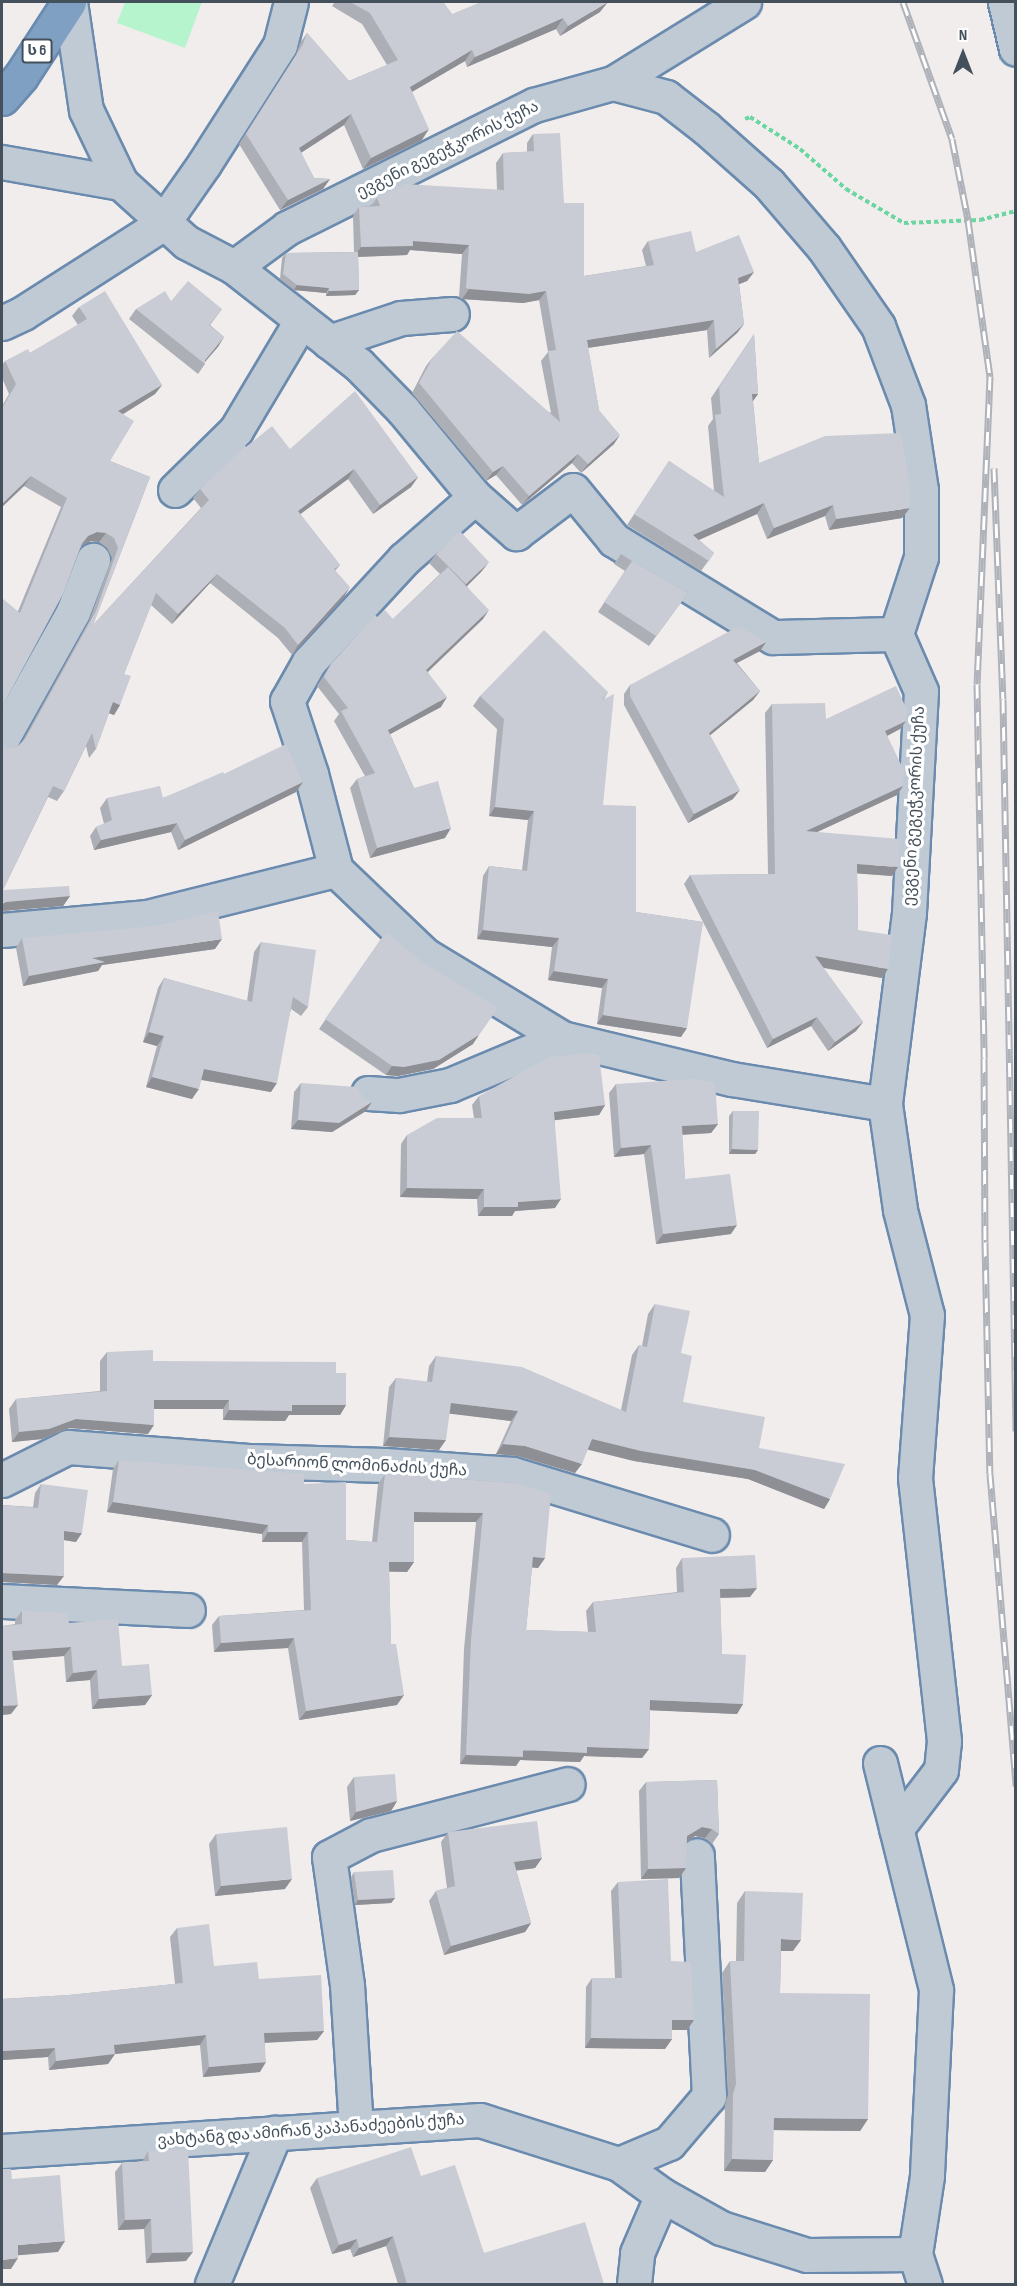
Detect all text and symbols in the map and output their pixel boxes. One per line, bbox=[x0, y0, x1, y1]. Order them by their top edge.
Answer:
north arrow bbox=[933, 24, 993, 84]
text: N bbox=[959, 26, 967, 45]
road number: ს 6 bbox=[20, 39, 54, 63]
street label: ევგენი გეგეჭკორის ქუჩა bbox=[354, 97, 542, 203]
street label: ევგენი გეგეჭკორის ქუჩა bbox=[900, 705, 930, 907]
street label: ბესარიონ ლომინაძის ქუჩა bbox=[246, 1451, 468, 1481]
street label: ვახტანგ და ამირან კაპანაძეების ქუჩა bbox=[157, 2111, 465, 2151]

